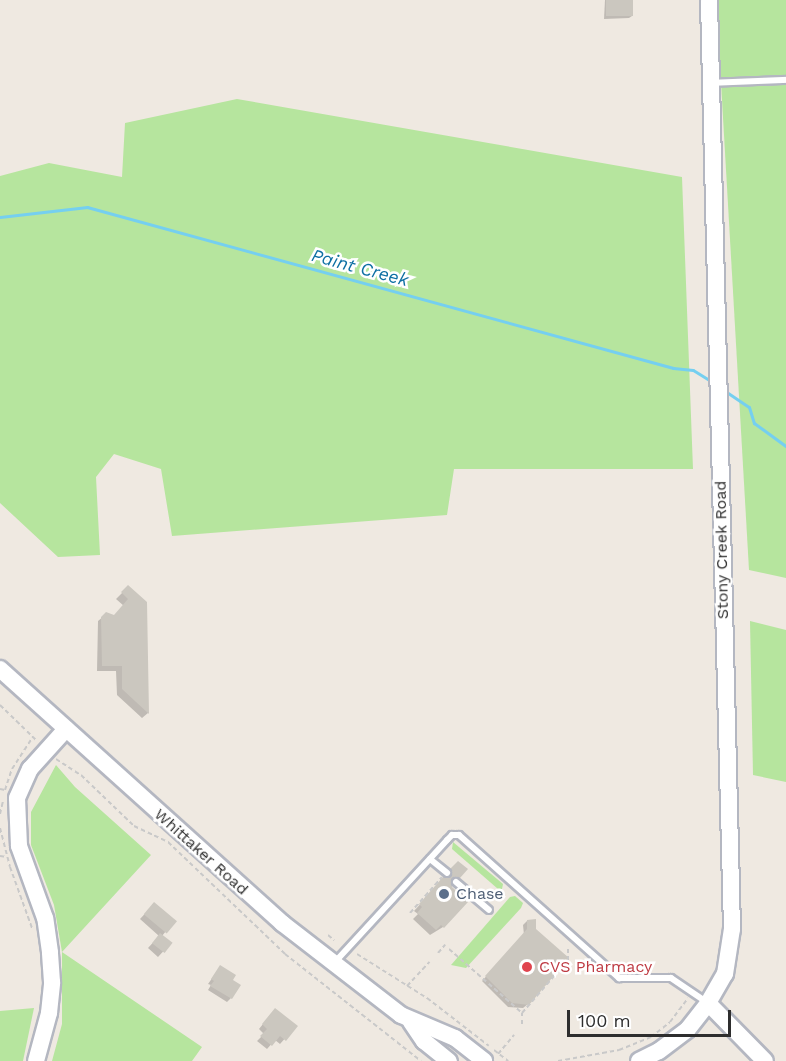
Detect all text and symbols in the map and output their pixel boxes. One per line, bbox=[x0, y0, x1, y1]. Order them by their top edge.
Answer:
water label: Paint Creek bbox=[309, 245, 411, 291]
street label: Stony Creek Road bbox=[711, 480, 733, 620]
street label: Whittaker Road bbox=[150, 805, 252, 899]
place label: Chase bbox=[456, 884, 504, 904]
marker: Chase bbox=[437, 887, 451, 901]
place label: CVS Pharmacy bbox=[539, 957, 652, 977]
marker: CVS Pharmacy bbox=[520, 960, 534, 974]
scale bar bbox=[570, 998, 734, 1036]
text: 100 m bbox=[578, 1010, 631, 1031]

